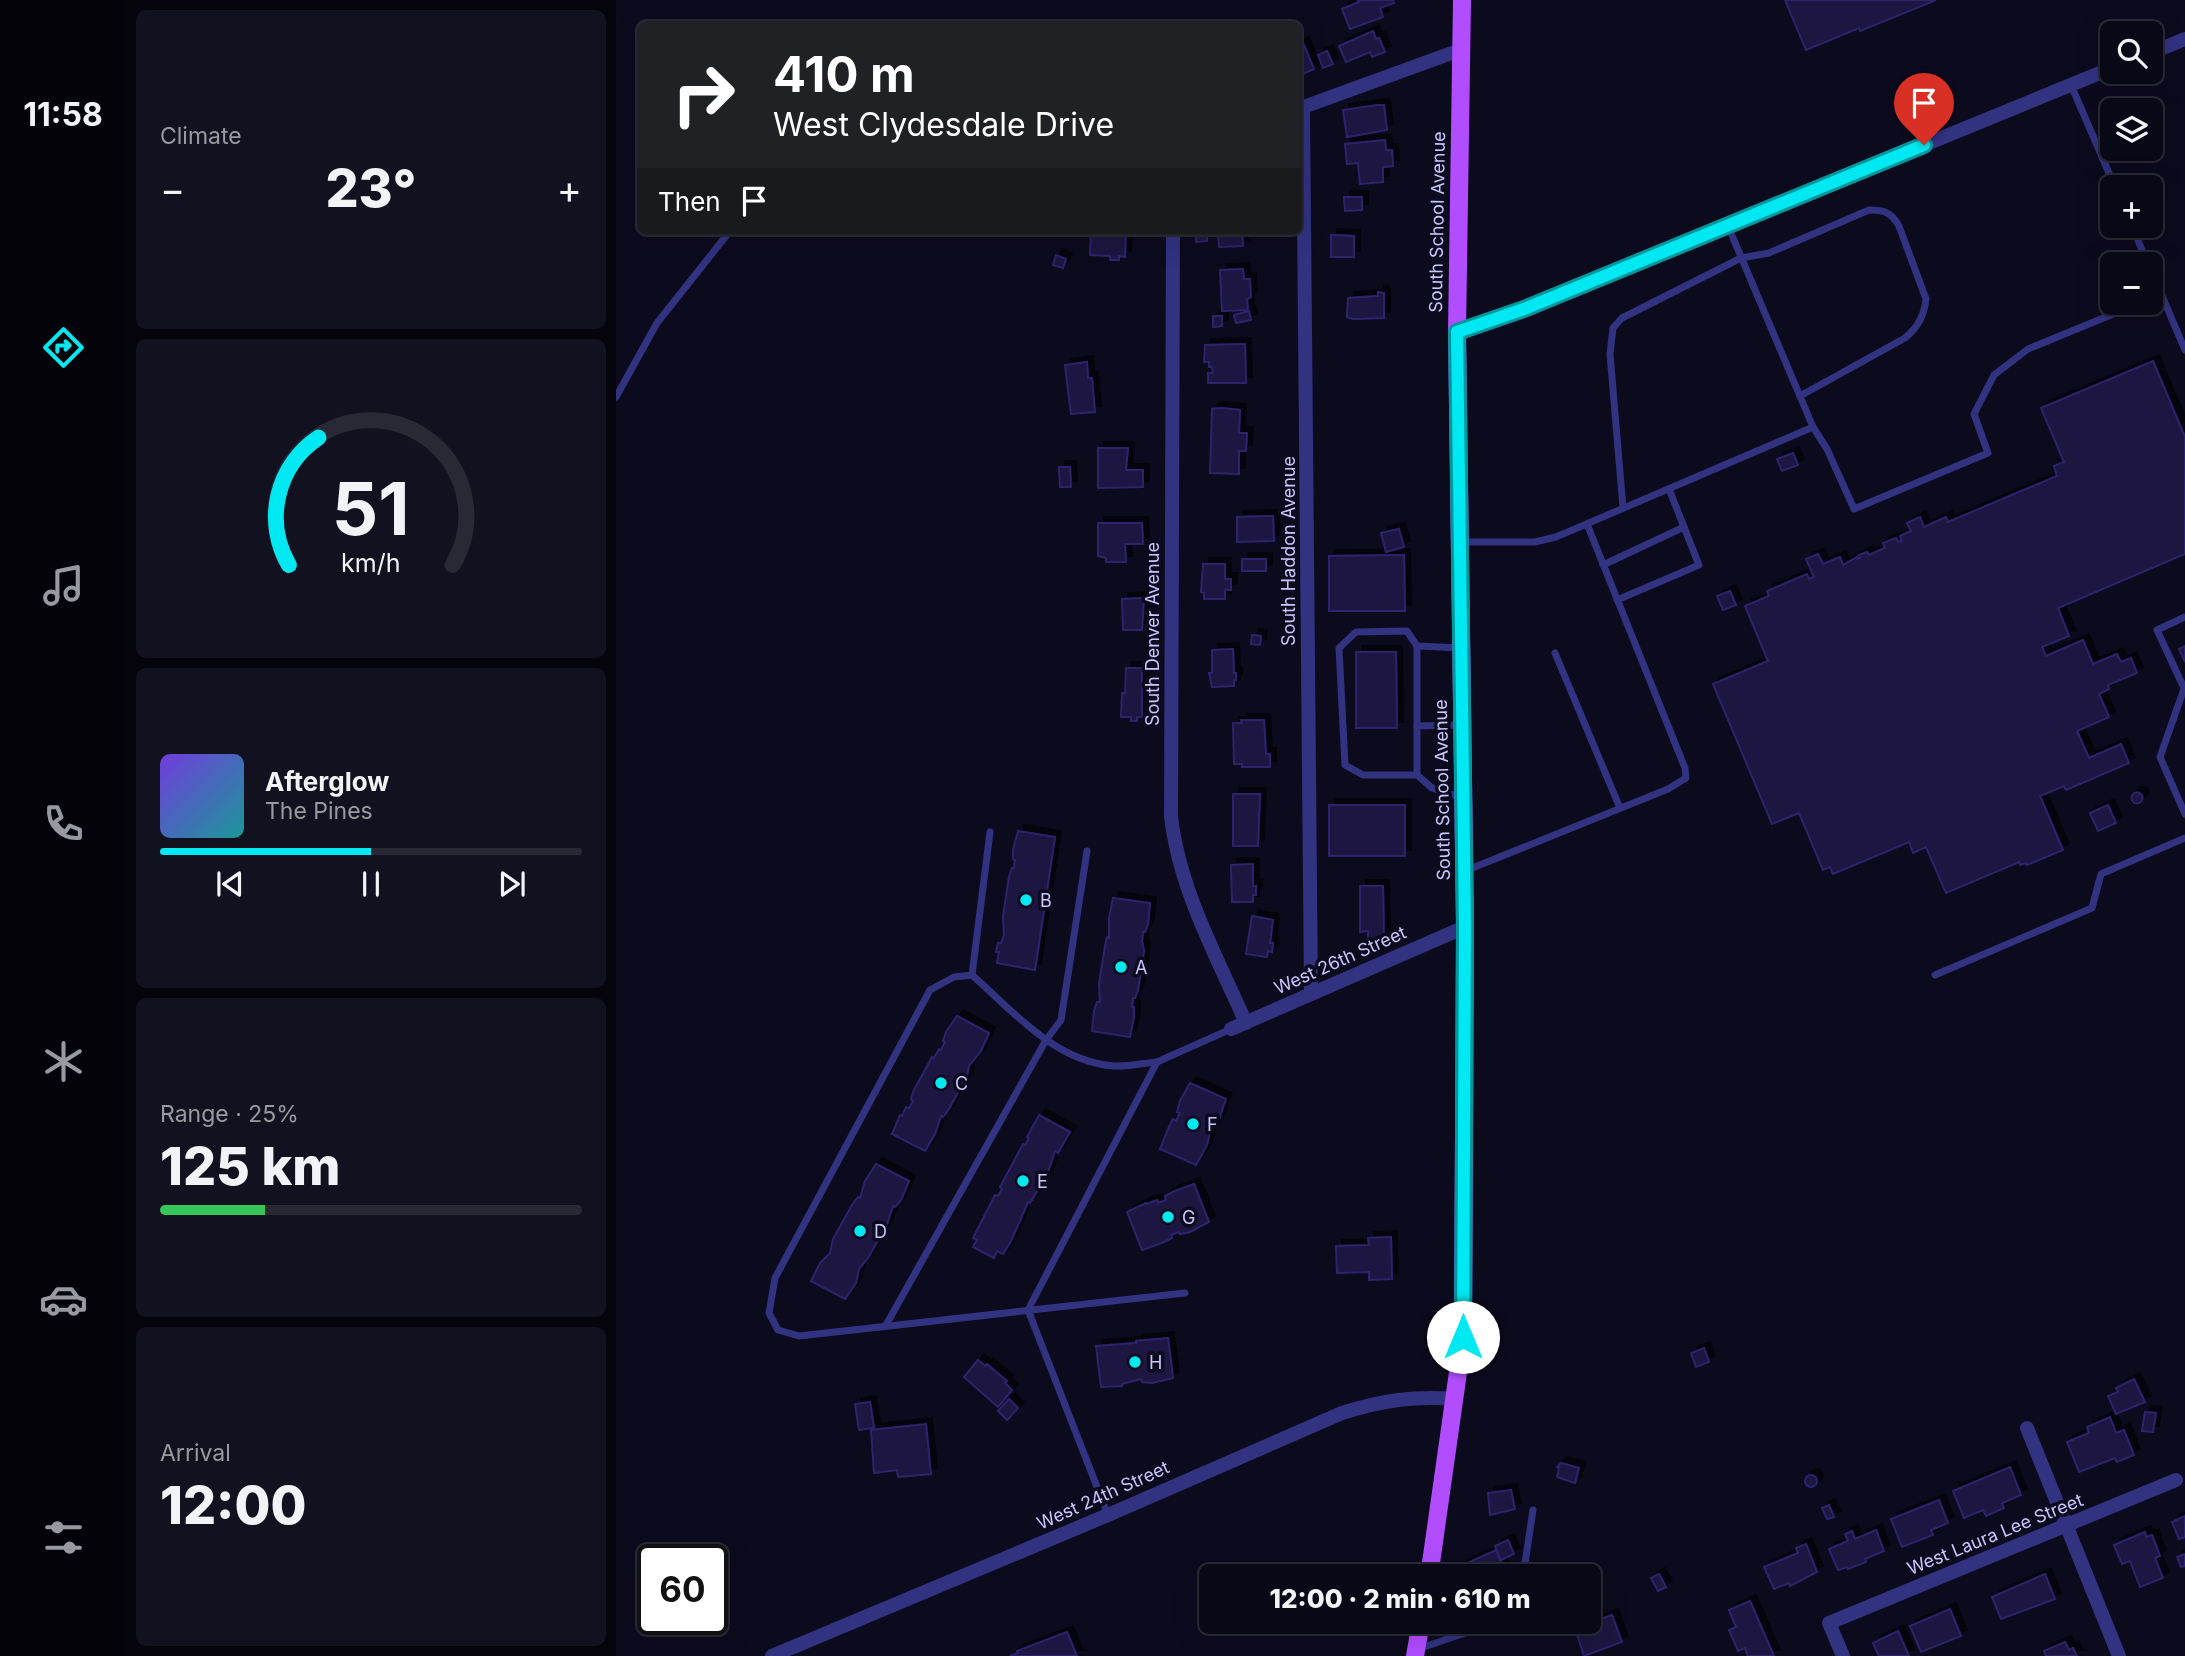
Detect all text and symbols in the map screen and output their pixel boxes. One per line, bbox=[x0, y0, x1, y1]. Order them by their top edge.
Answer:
map controls bbox=[2100, 21, 2163, 315]
button: search bbox=[2100, 21, 2163, 84]
text: 410 m bbox=[773, 45, 915, 104]
icon: right bbox=[658, 49, 749, 140]
pin bbox=[1894, 73, 1954, 145]
icon: arrive bbox=[1905, 84, 1943, 122]
text: 11:58 bbox=[23, 95, 103, 134]
button: layers bbox=[2100, 98, 2163, 161]
text: West Clydesdale Drive bbox=[773, 105, 1114, 144]
text: Climate bbox=[160, 122, 242, 150]
street label: South School Avenue bbox=[1425, 131, 1449, 313]
text: 23° bbox=[325, 157, 417, 220]
text: − bbox=[160, 166, 185, 212]
text: + bbox=[557, 166, 582, 212]
button: + bbox=[2100, 175, 2163, 238]
icon: arrive bbox=[735, 182, 773, 220]
text: Then bbox=[658, 186, 721, 217]
button: − bbox=[2100, 252, 2163, 315]
icon: directions bbox=[39, 323, 88, 372]
street label: South Haddon Avenue bbox=[1278, 456, 1299, 646]
text: 51 bbox=[332, 464, 410, 553]
street label: South Denver Avenue bbox=[1142, 542, 1163, 726]
text: km/h bbox=[341, 548, 401, 578]
icon: music bbox=[39, 561, 88, 610]
street label: South School Avenue bbox=[1430, 699, 1454, 881]
text: Afterglow bbox=[265, 766, 389, 797]
text: The Pines bbox=[265, 797, 373, 825]
icon: phone bbox=[39, 799, 88, 848]
icon: previous bbox=[211, 865, 249, 903]
icon: pause bbox=[352, 865, 390, 903]
icon: next bbox=[493, 865, 531, 903]
place label: B bbox=[1040, 890, 1052, 911]
marker: B bbox=[1018, 892, 1034, 908]
street label: West 26th Street bbox=[1271, 921, 1409, 999]
place label: A bbox=[1135, 957, 1147, 978]
marker: A bbox=[1113, 959, 1129, 975]
icon: climate bbox=[39, 1037, 88, 1086]
place label: C bbox=[955, 1073, 968, 1094]
marker: C bbox=[933, 1075, 949, 1091]
text: Range · 25% bbox=[160, 1100, 299, 1128]
place label: F bbox=[1207, 1114, 1218, 1135]
marker: F bbox=[1185, 1116, 1201, 1132]
text: 125 km bbox=[160, 1135, 340, 1198]
place label: E bbox=[1037, 1171, 1048, 1192]
marker: E bbox=[1015, 1173, 1031, 1189]
place label: G bbox=[1182, 1207, 1195, 1228]
marker: G bbox=[1160, 1209, 1176, 1225]
place label: D bbox=[874, 1221, 887, 1242]
marker: D bbox=[852, 1223, 868, 1239]
icon: car bbox=[39, 1275, 88, 1324]
position arrow bbox=[1426, 1300, 1500, 1374]
place label: H bbox=[1149, 1352, 1162, 1373]
marker: H bbox=[1127, 1354, 1143, 1370]
text: Arrival bbox=[160, 1439, 231, 1467]
street label: West 24th Street bbox=[1034, 1456, 1172, 1534]
text: 12:00 bbox=[160, 1474, 306, 1537]
street label: West Laura Lee Street bbox=[1904, 1489, 2086, 1579]
icon: filters bbox=[39, 1513, 88, 1562]
speed limit sign: 60 bbox=[637, 1544, 728, 1635]
text: 12:00 · 2 min · 610 m bbox=[1269, 1583, 1531, 1614]

